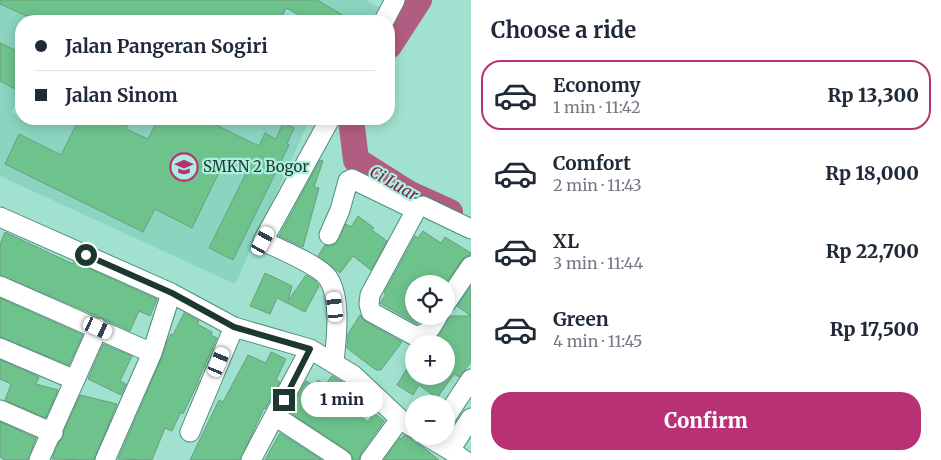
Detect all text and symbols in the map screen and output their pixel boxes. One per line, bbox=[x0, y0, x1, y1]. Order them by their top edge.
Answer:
text: Choose a ride bbox=[491, 16, 636, 44]
text: Jalan Pangeran Sogiri bbox=[65, 34, 268, 58]
icon: car bbox=[493, 73, 538, 118]
text: Economy bbox=[553, 73, 641, 97]
text: Jalan Sinom bbox=[65, 83, 178, 107]
text: Rp 13,300 bbox=[828, 83, 919, 107]
text: 1 min · 11:42 bbox=[553, 97, 640, 117]
icon: car bbox=[493, 151, 538, 196]
text: Comfort bbox=[553, 151, 631, 175]
school or university icon: SMKN 2 Bogor bbox=[169, 152, 199, 182]
place label: SMKN 2 Bogor bbox=[203, 157, 309, 176]
water label: Ci Luar bbox=[366, 161, 422, 205]
text: Rp 18,000 bbox=[825, 161, 919, 185]
text: 2 min · 11:43 bbox=[553, 175, 642, 195]
car bbox=[249, 224, 276, 258]
icon: car bbox=[493, 229, 538, 274]
text: XL bbox=[553, 229, 579, 253]
text: Rp 22,700 bbox=[826, 239, 919, 263]
route start bbox=[75, 244, 97, 266]
text: 3 min · 11:44 bbox=[553, 253, 643, 273]
map controls bbox=[405, 275, 455, 445]
button: locate bbox=[405, 275, 455, 325]
car bbox=[325, 291, 344, 323]
icon: car bbox=[493, 307, 538, 352]
text: Green bbox=[553, 307, 609, 331]
car bbox=[81, 315, 114, 341]
text: Rp 17,500 bbox=[830, 317, 919, 341]
text: 4 min · 11:45 bbox=[553, 331, 642, 351]
button: + bbox=[405, 335, 455, 385]
car bbox=[206, 345, 231, 379]
callout: 1 min bbox=[302, 382, 384, 418]
route end bbox=[273, 389, 295, 411]
text: 1 min bbox=[320, 389, 364, 409]
button: Confirm bbox=[491, 392, 921, 450]
button: − bbox=[405, 395, 455, 445]

